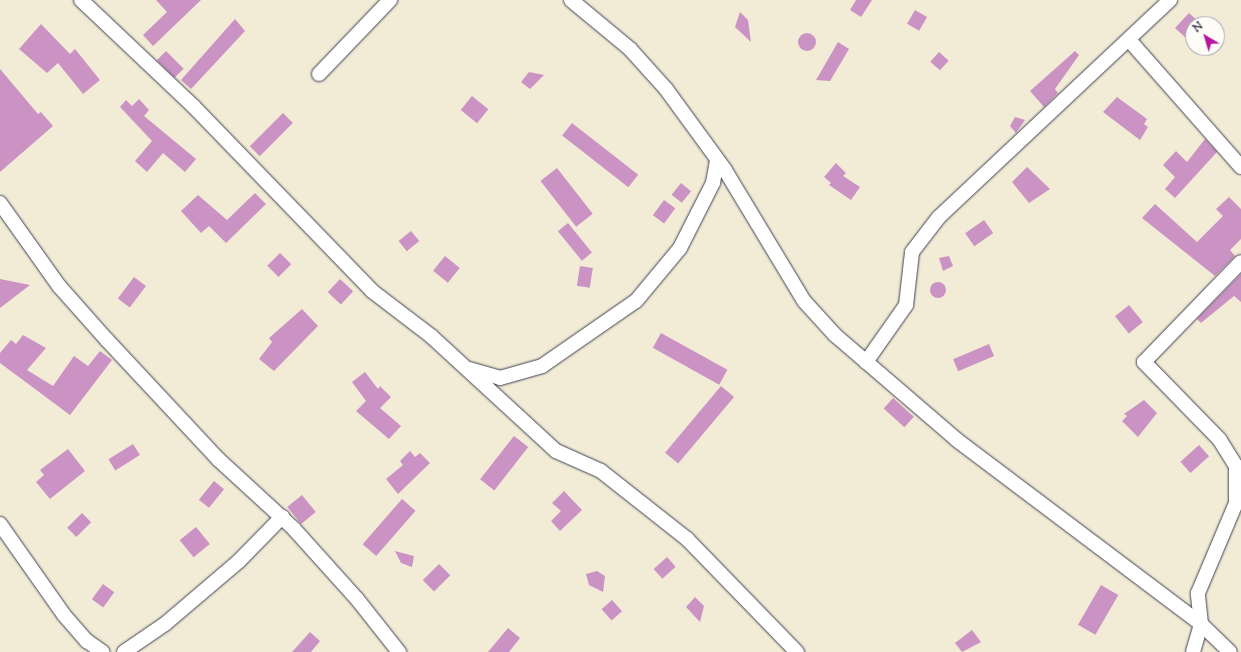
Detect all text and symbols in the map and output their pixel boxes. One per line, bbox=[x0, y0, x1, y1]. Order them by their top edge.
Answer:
north arrow bbox=[1185, 16, 1225, 56]
text: N bbox=[1190, 18, 1207, 36]

